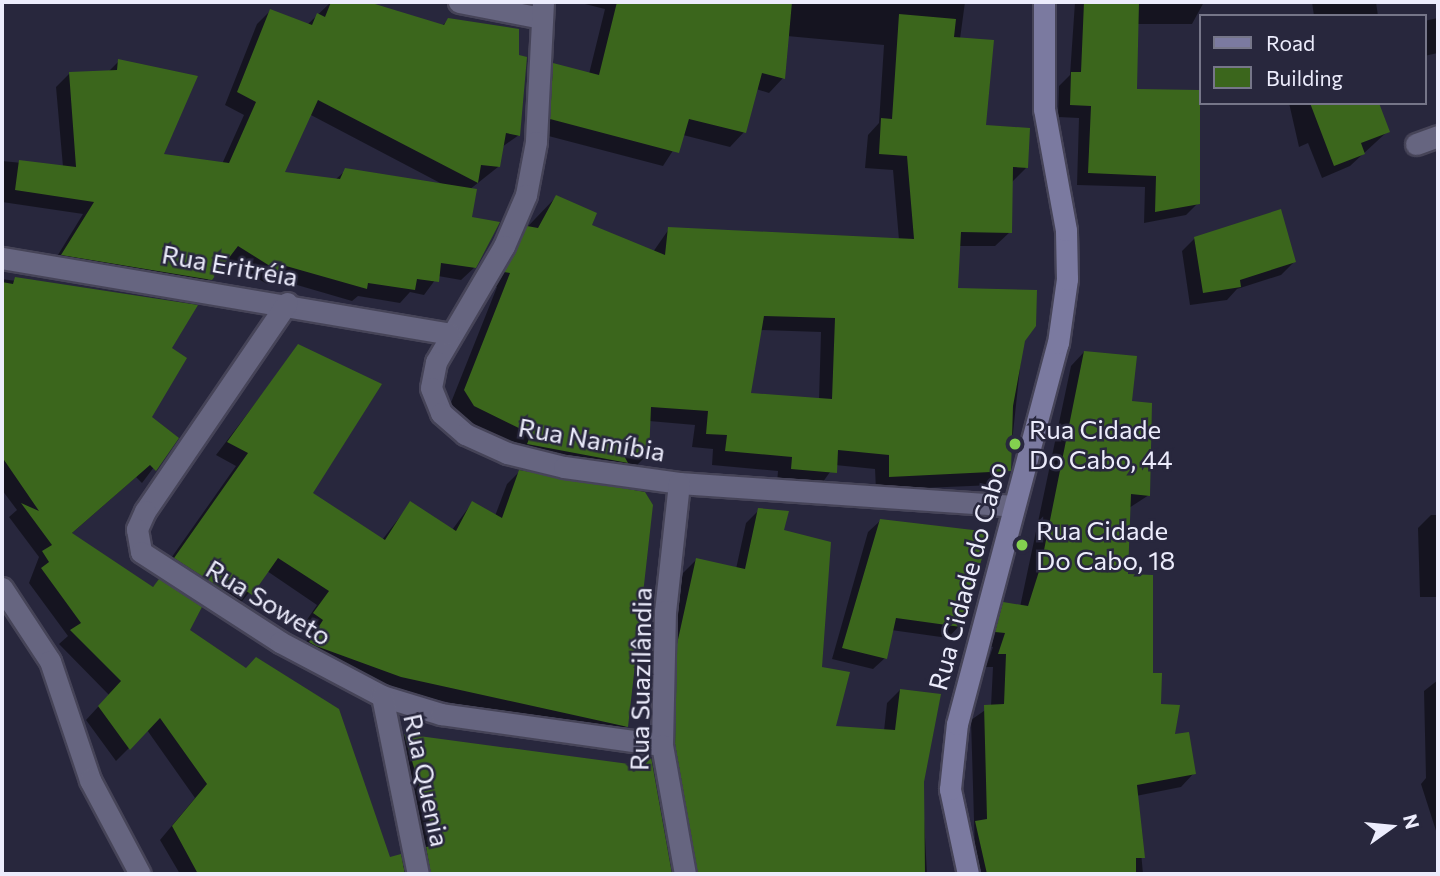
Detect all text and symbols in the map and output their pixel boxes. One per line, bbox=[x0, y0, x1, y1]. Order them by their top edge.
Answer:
legend bbox=[1198, 14, 1426, 105]
text: Road bbox=[1266, 30, 1315, 55]
text: Building bbox=[1266, 65, 1343, 90]
street label: Rua Eritréia bbox=[160, 238, 300, 292]
street label: Rua Namíbia bbox=[516, 411, 668, 467]
place label: Rua Cidade Do Cabo, 44 bbox=[1029, 413, 1173, 474]
marker: Rua Cidade Do Cabo, 44 bbox=[1007, 436, 1023, 452]
street label: Rua Cidade do Cabo bbox=[922, 458, 1012, 694]
place label: Rua Cidade Do Cabo, 18 bbox=[1036, 514, 1175, 576]
marker: Rua Cidade Do Cabo, 18 bbox=[1014, 537, 1030, 553]
street label: Rua Soweto bbox=[201, 552, 337, 652]
street label: Rua Suazilândia bbox=[623, 587, 657, 771]
street label: Rua Quenia bbox=[398, 711, 456, 849]
north arrow bbox=[1356, 792, 1426, 862]
text: N bbox=[1399, 812, 1425, 831]

